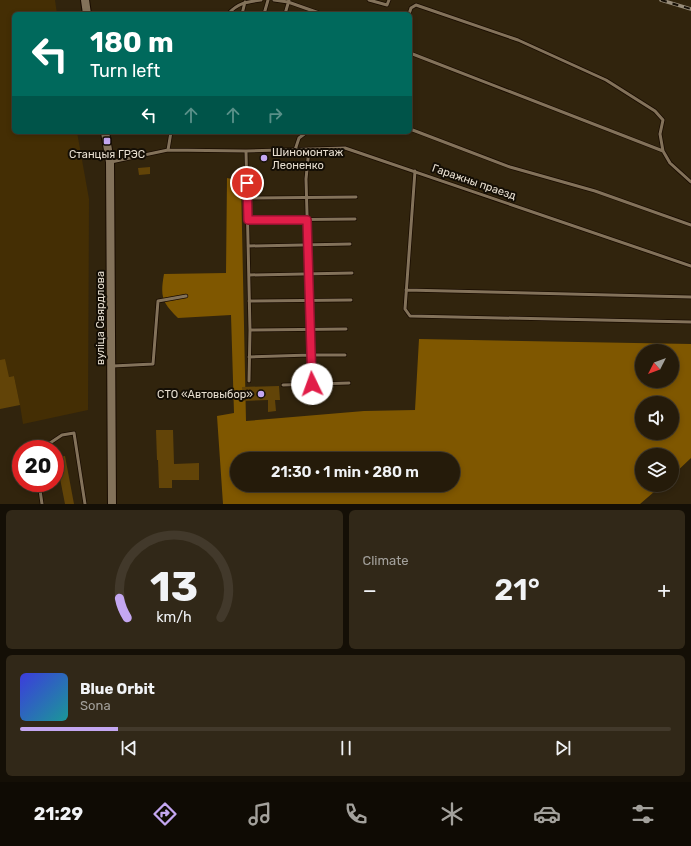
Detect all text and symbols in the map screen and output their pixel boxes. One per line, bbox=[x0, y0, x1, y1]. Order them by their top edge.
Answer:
text: 180 m bbox=[90, 26, 174, 59]
icon: left bbox=[24, 28, 76, 80]
text: Turn left bbox=[90, 60, 160, 82]
icon: left bbox=[138, 104, 160, 126]
icon: ahead bbox=[180, 104, 202, 126]
icon: ahead bbox=[222, 104, 244, 126]
icon: right bbox=[264, 104, 286, 126]
marker: Станцыя ГРЭС bbox=[102, 136, 112, 146]
place label: Шиномонтаж Леоненко bbox=[272, 146, 343, 172]
place label: Станцыя ГРЭС bbox=[69, 148, 145, 161]
marker: Шиномонтаж Леоненко bbox=[259, 153, 269, 163]
street label: Гаражны праезд bbox=[430, 162, 518, 203]
pin bbox=[230, 166, 264, 200]
icon: arrive bbox=[236, 172, 258, 194]
street label: вуліца Свярдлова bbox=[94, 271, 107, 365]
north arrow bbox=[635, 344, 679, 388]
map controls bbox=[635, 344, 679, 492]
position arrow bbox=[291, 363, 333, 405]
place label: СТО «Автовыбор» bbox=[157, 388, 253, 401]
marker: СТО «Автовыбор» bbox=[256, 389, 266, 399]
button: sound bbox=[635, 396, 679, 440]
speed limit sign: 20 bbox=[12, 440, 64, 492]
button: layers bbox=[635, 448, 679, 492]
text: 21:30 · 1 min · 280 m bbox=[271, 463, 419, 481]
text: Climate bbox=[363, 553, 409, 568]
text: 13 bbox=[150, 561, 198, 610]
text: 21° bbox=[494, 572, 540, 608]
text: − bbox=[363, 577, 377, 604]
text: + bbox=[657, 577, 671, 604]
text: km/h bbox=[156, 608, 192, 625]
text: Blue Orbit bbox=[80, 680, 155, 698]
text: Sona bbox=[80, 698, 111, 713]
icon: previous bbox=[118, 737, 140, 759]
icon: pause bbox=[335, 737, 357, 759]
icon: next bbox=[552, 737, 574, 759]
icon: directions bbox=[151, 800, 179, 828]
icon: music bbox=[246, 800, 274, 828]
icon: phone bbox=[342, 800, 370, 828]
icon: climate bbox=[438, 800, 466, 828]
icon: car bbox=[533, 800, 561, 828]
icon: filters bbox=[629, 800, 657, 828]
text: 21:29 bbox=[34, 803, 83, 825]

